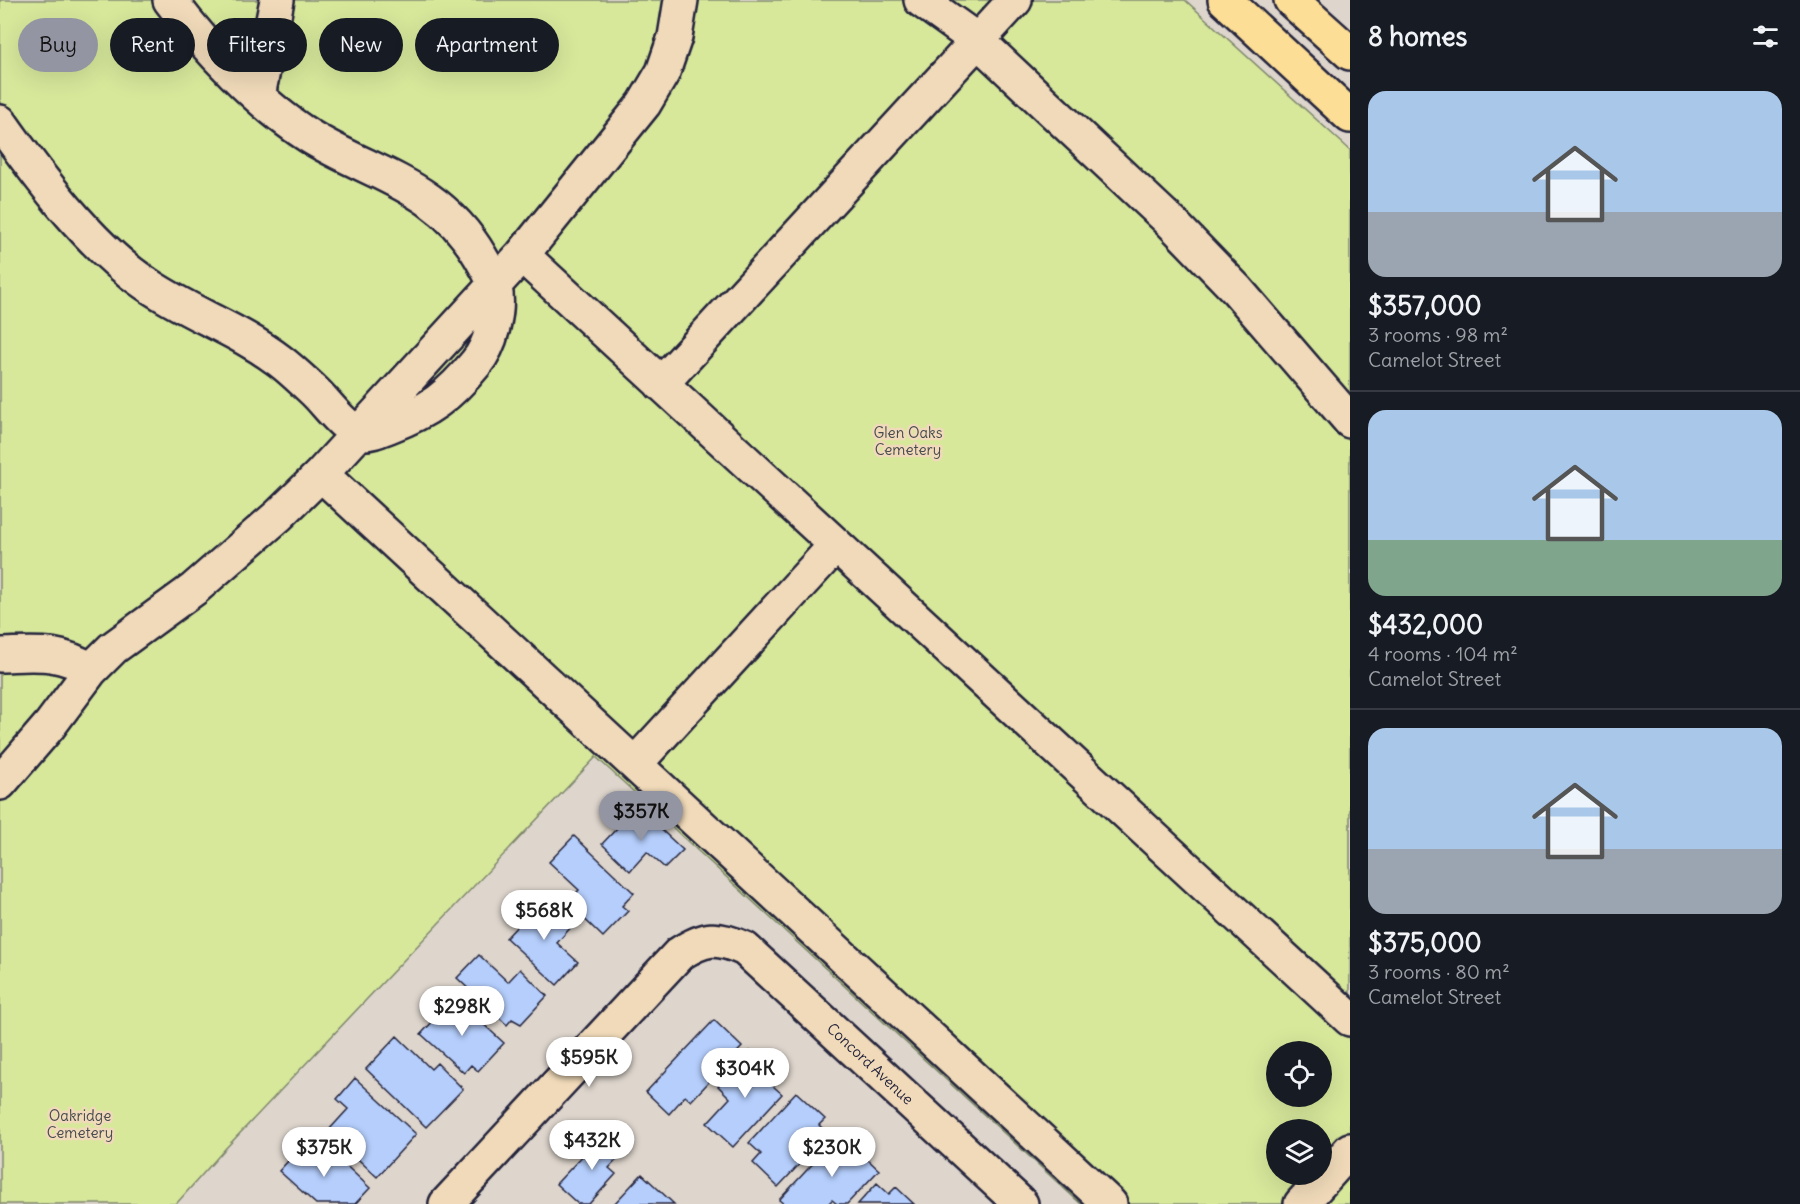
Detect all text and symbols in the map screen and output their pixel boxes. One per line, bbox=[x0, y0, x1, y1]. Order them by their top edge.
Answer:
chip: Buy bbox=[18, 18, 98, 72]
chip: Rent bbox=[110, 18, 195, 72]
chip: Filters bbox=[207, 18, 307, 72]
chip: New bbox=[319, 18, 403, 72]
chip: Apartment bbox=[415, 18, 559, 72]
text: 8 homes bbox=[1368, 20, 1467, 53]
icon: filters bbox=[1749, 20, 1782, 53]
icon: home bbox=[1521, 130, 1629, 238]
text: $357,000 bbox=[1368, 289, 1482, 322]
text: 3 rooms · 98 m² bbox=[1368, 322, 1508, 347]
text: Camelot Street bbox=[1368, 347, 1501, 372]
park label: Glen Oaks Cemetery bbox=[873, 423, 943, 459]
icon: home bbox=[1521, 449, 1629, 557]
text: $432,000 bbox=[1368, 608, 1483, 641]
text: 4 rooms · 104 m² bbox=[1368, 641, 1518, 666]
text: Camelot Street bbox=[1368, 666, 1501, 691]
icon: home bbox=[1521, 767, 1629, 875]
pin: $357K bbox=[599, 791, 683, 842]
text: $357K bbox=[613, 798, 669, 823]
pin: $568K bbox=[502, 890, 586, 941]
text: $568K bbox=[515, 897, 573, 922]
text: $375,000 bbox=[1368, 926, 1482, 959]
text: 3 rooms · 80 m² bbox=[1368, 959, 1510, 984]
text: Camelot Street bbox=[1368, 984, 1501, 1009]
pin: $298K bbox=[420, 986, 504, 1037]
text: $298K bbox=[433, 993, 491, 1018]
street label: Concord Avenue bbox=[823, 1019, 918, 1109]
pin: $595K bbox=[547, 1037, 631, 1088]
map controls bbox=[1266, 1041, 1332, 1185]
button: locate bbox=[1266, 1041, 1332, 1107]
text: $595K bbox=[560, 1044, 618, 1069]
pin: $304K bbox=[703, 1048, 787, 1099]
text: $304K bbox=[715, 1055, 775, 1080]
park label: Oakridge Cemetery bbox=[47, 1106, 113, 1142]
button: layers bbox=[1266, 1119, 1332, 1185]
pin: $432K bbox=[550, 1120, 634, 1171]
pin: $375K bbox=[282, 1127, 366, 1178]
text: $432K bbox=[563, 1127, 621, 1152]
pin: $230K bbox=[790, 1127, 874, 1178]
text: $375K bbox=[296, 1134, 352, 1159]
text: $230K bbox=[803, 1134, 861, 1159]

